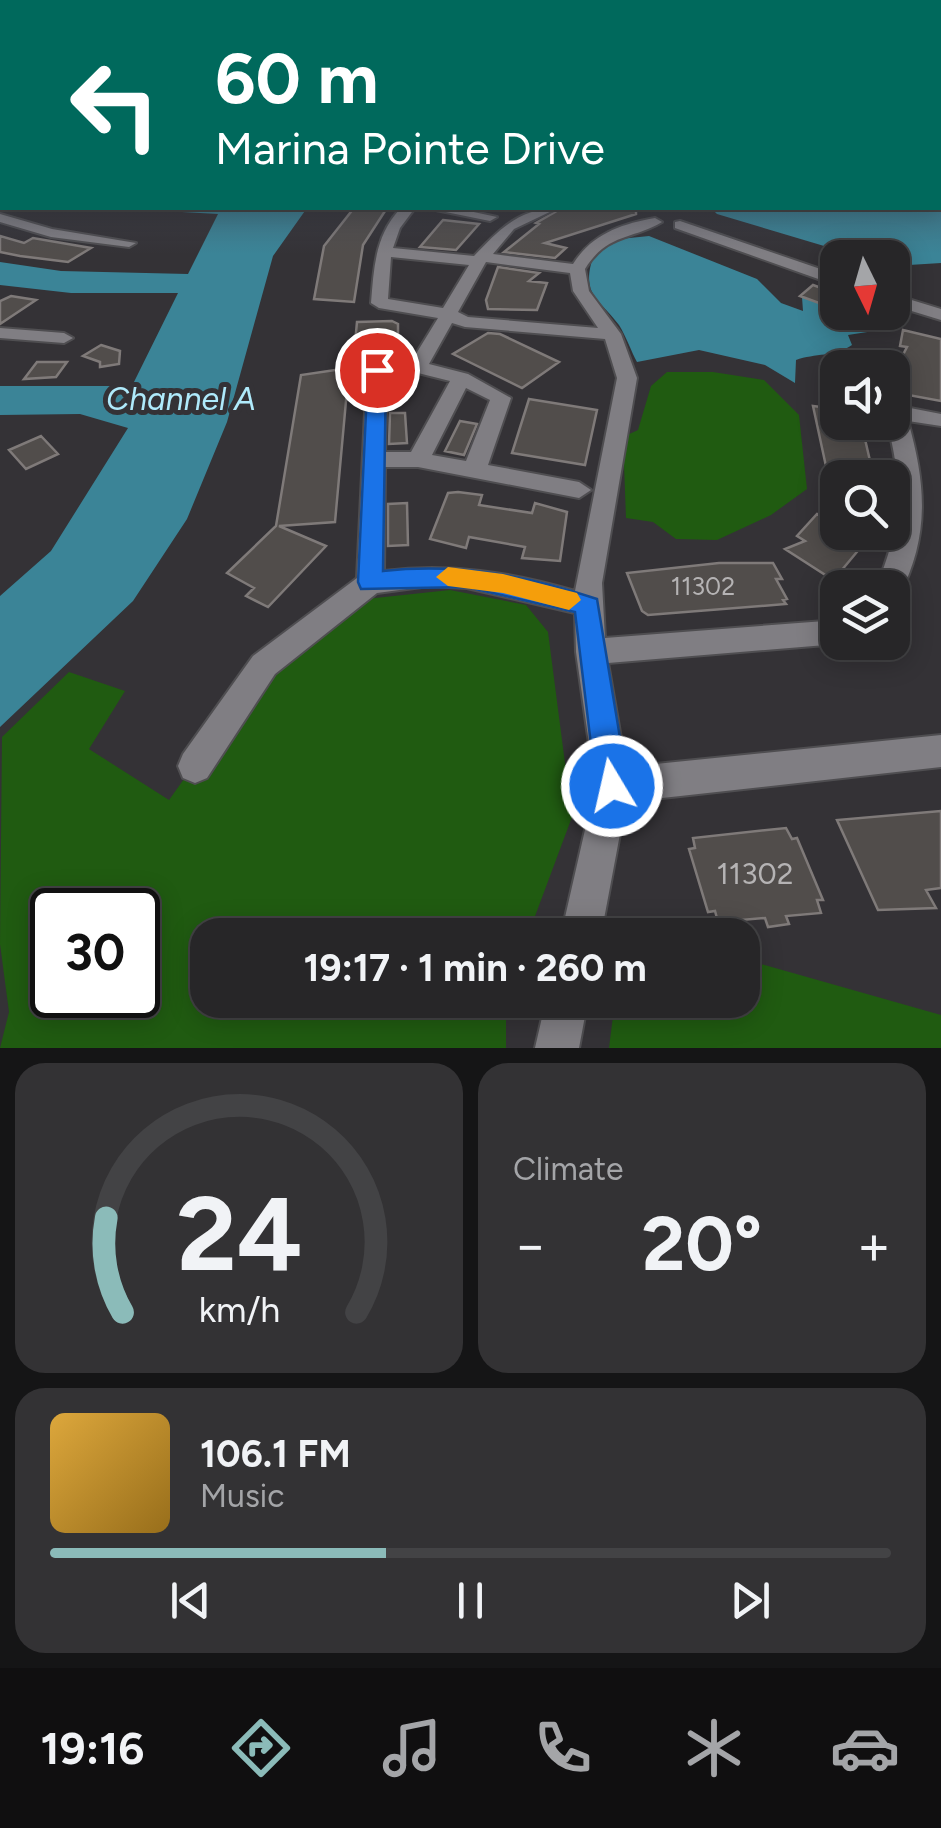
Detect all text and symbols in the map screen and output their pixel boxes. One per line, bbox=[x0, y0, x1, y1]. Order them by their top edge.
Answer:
text: 60 m bbox=[215, 36, 379, 121]
icon: left bbox=[50, 40, 180, 170]
text: Marina Pointe Drive bbox=[215, 121, 605, 175]
north arrow bbox=[820, 240, 910, 330]
map controls bbox=[820, 240, 910, 660]
pin bbox=[335, 328, 420, 413]
icon: arrive bbox=[350, 343, 405, 398]
button: sound bbox=[820, 350, 910, 440]
water label: Channel A bbox=[106, 380, 256, 418]
button: search bbox=[820, 460, 910, 550]
button: layers bbox=[820, 570, 910, 660]
house number: 11302 bbox=[671, 571, 735, 601]
position arrow bbox=[560, 734, 664, 838]
house number: 11302 bbox=[716, 855, 794, 892]
speed limit sign: 30 bbox=[30, 888, 160, 1018]
text: 19:17 · 1 min · 260 m bbox=[303, 945, 647, 991]
text: Climate bbox=[513, 1150, 624, 1188]
text: 24 bbox=[176, 1171, 302, 1296]
text: 20° bbox=[642, 1199, 762, 1289]
text: − bbox=[513, 1212, 547, 1278]
text: + bbox=[857, 1212, 891, 1278]
text: km/h bbox=[198, 1288, 280, 1331]
text: 106.1 FM bbox=[200, 1431, 351, 1477]
text: Music bbox=[200, 1477, 285, 1515]
icon: previous bbox=[163, 1573, 218, 1628]
icon: pause bbox=[443, 1573, 498, 1628]
icon: next bbox=[723, 1573, 778, 1628]
icon: directions bbox=[226, 1713, 296, 1783]
icon: music bbox=[377, 1713, 447, 1783]
icon: phone bbox=[528, 1713, 598, 1783]
icon: climate bbox=[679, 1713, 749, 1783]
icon: car bbox=[830, 1713, 900, 1783]
text: 19:16 bbox=[41, 1721, 144, 1775]

